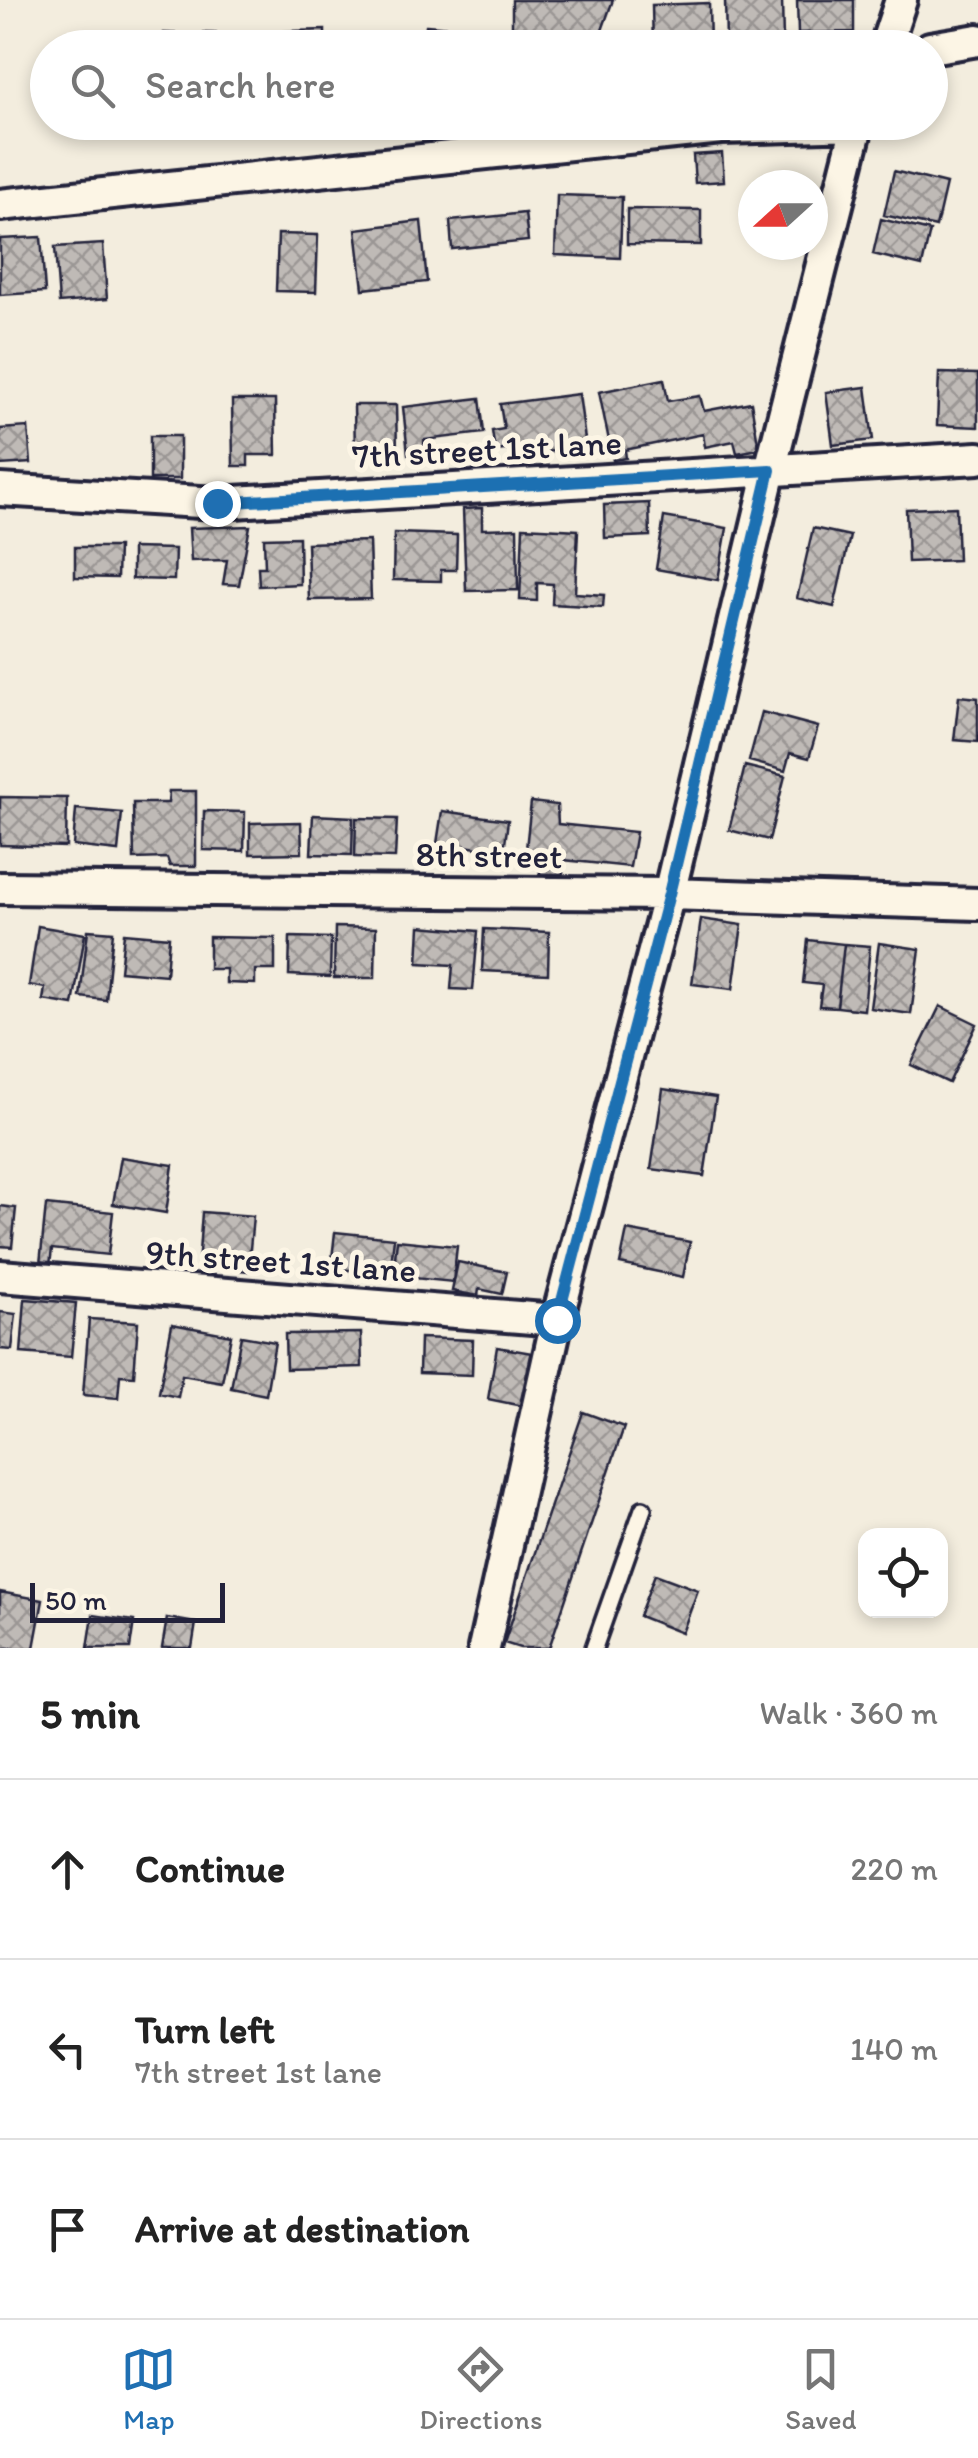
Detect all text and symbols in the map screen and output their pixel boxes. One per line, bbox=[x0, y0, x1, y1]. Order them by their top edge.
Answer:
search box bbox=[30, 30, 948, 140]
icon: search bbox=[65, 58, 120, 113]
text: Search here bbox=[145, 62, 336, 108]
north arrow bbox=[738, 170, 828, 260]
street label: 7th street 1st lane bbox=[351, 421, 623, 477]
route end bbox=[195, 481, 241, 527]
street label: 8th street bbox=[415, 833, 563, 877]
street label: 9th street 1st lane bbox=[144, 1231, 418, 1291]
route start bbox=[535, 1298, 581, 1344]
map controls bbox=[858, 1528, 948, 1618]
button: locate bbox=[858, 1528, 948, 1618]
scale bar bbox=[30, 1578, 225, 1622]
text: 50 m bbox=[45, 1583, 107, 1617]
text: 5 min bbox=[40, 1688, 140, 1739]
text: Walk · 360 m bbox=[759, 1694, 938, 1732]
icon: ahead bbox=[40, 1842, 95, 1897]
text: Continue bbox=[135, 1846, 285, 1892]
text: 220 m bbox=[851, 1850, 938, 1888]
text: Turn left bbox=[135, 2007, 275, 2053]
icon: left bbox=[40, 2022, 95, 2077]
text: 140 m bbox=[850, 2030, 938, 2068]
text: 7th street 1st lane bbox=[135, 2053, 382, 2091]
icon: arrive bbox=[40, 2202, 95, 2257]
text: Arrive at destination bbox=[135, 2206, 470, 2252]
tab: Map bbox=[121, 2342, 176, 2436]
tab: Directions bbox=[419, 2342, 542, 2436]
tab: Saved bbox=[785, 2342, 857, 2436]

